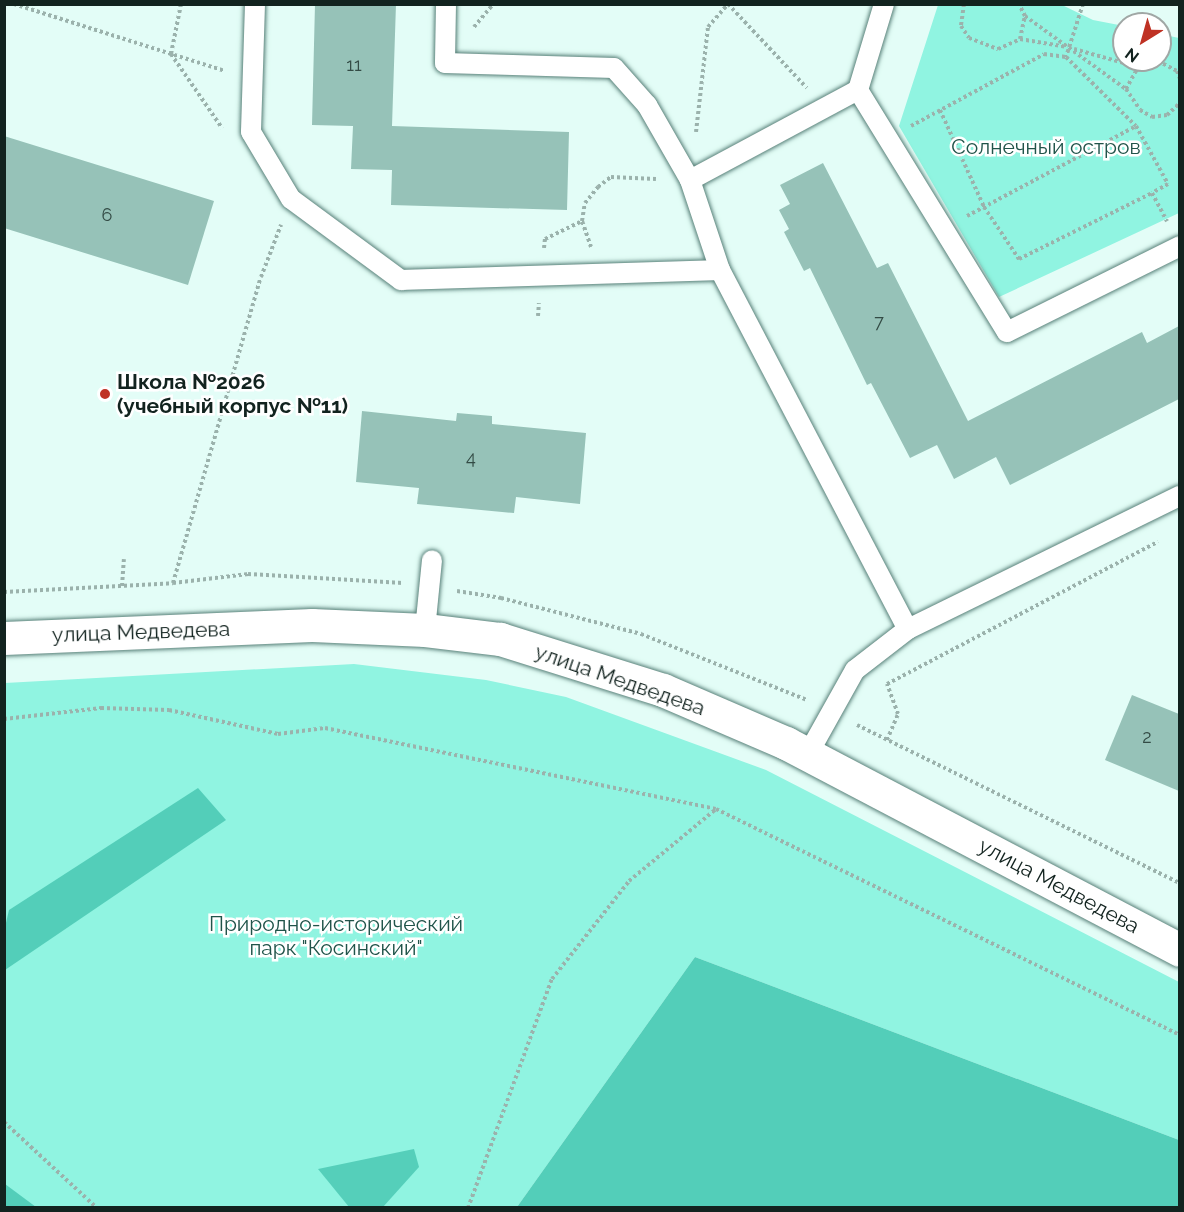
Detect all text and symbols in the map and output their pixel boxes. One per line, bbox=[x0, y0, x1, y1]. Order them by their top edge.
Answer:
north arrow bbox=[1112, 12, 1172, 72]
text: N bbox=[1121, 44, 1143, 66]
house number: 11 bbox=[346, 54, 362, 76]
park label: Солнечный остров bbox=[951, 134, 1141, 160]
house number: 6 bbox=[102, 204, 112, 226]
house number: 7 bbox=[874, 311, 884, 333]
place label: Школа №2026 (учебный корпус №11) bbox=[117, 369, 348, 419]
marker: Школа №2026 (учебный корпус №11) bbox=[98, 387, 112, 401]
house number: 4 bbox=[466, 447, 476, 469]
street label: улица Медведева bbox=[51, 616, 231, 648]
street label: улица Медведева bbox=[532, 639, 708, 721]
house number: 2 bbox=[1142, 726, 1152, 748]
street label: улица Медведева bbox=[974, 833, 1144, 939]
park label: Природно-исторический парк "Косинский" bbox=[209, 911, 463, 961]

